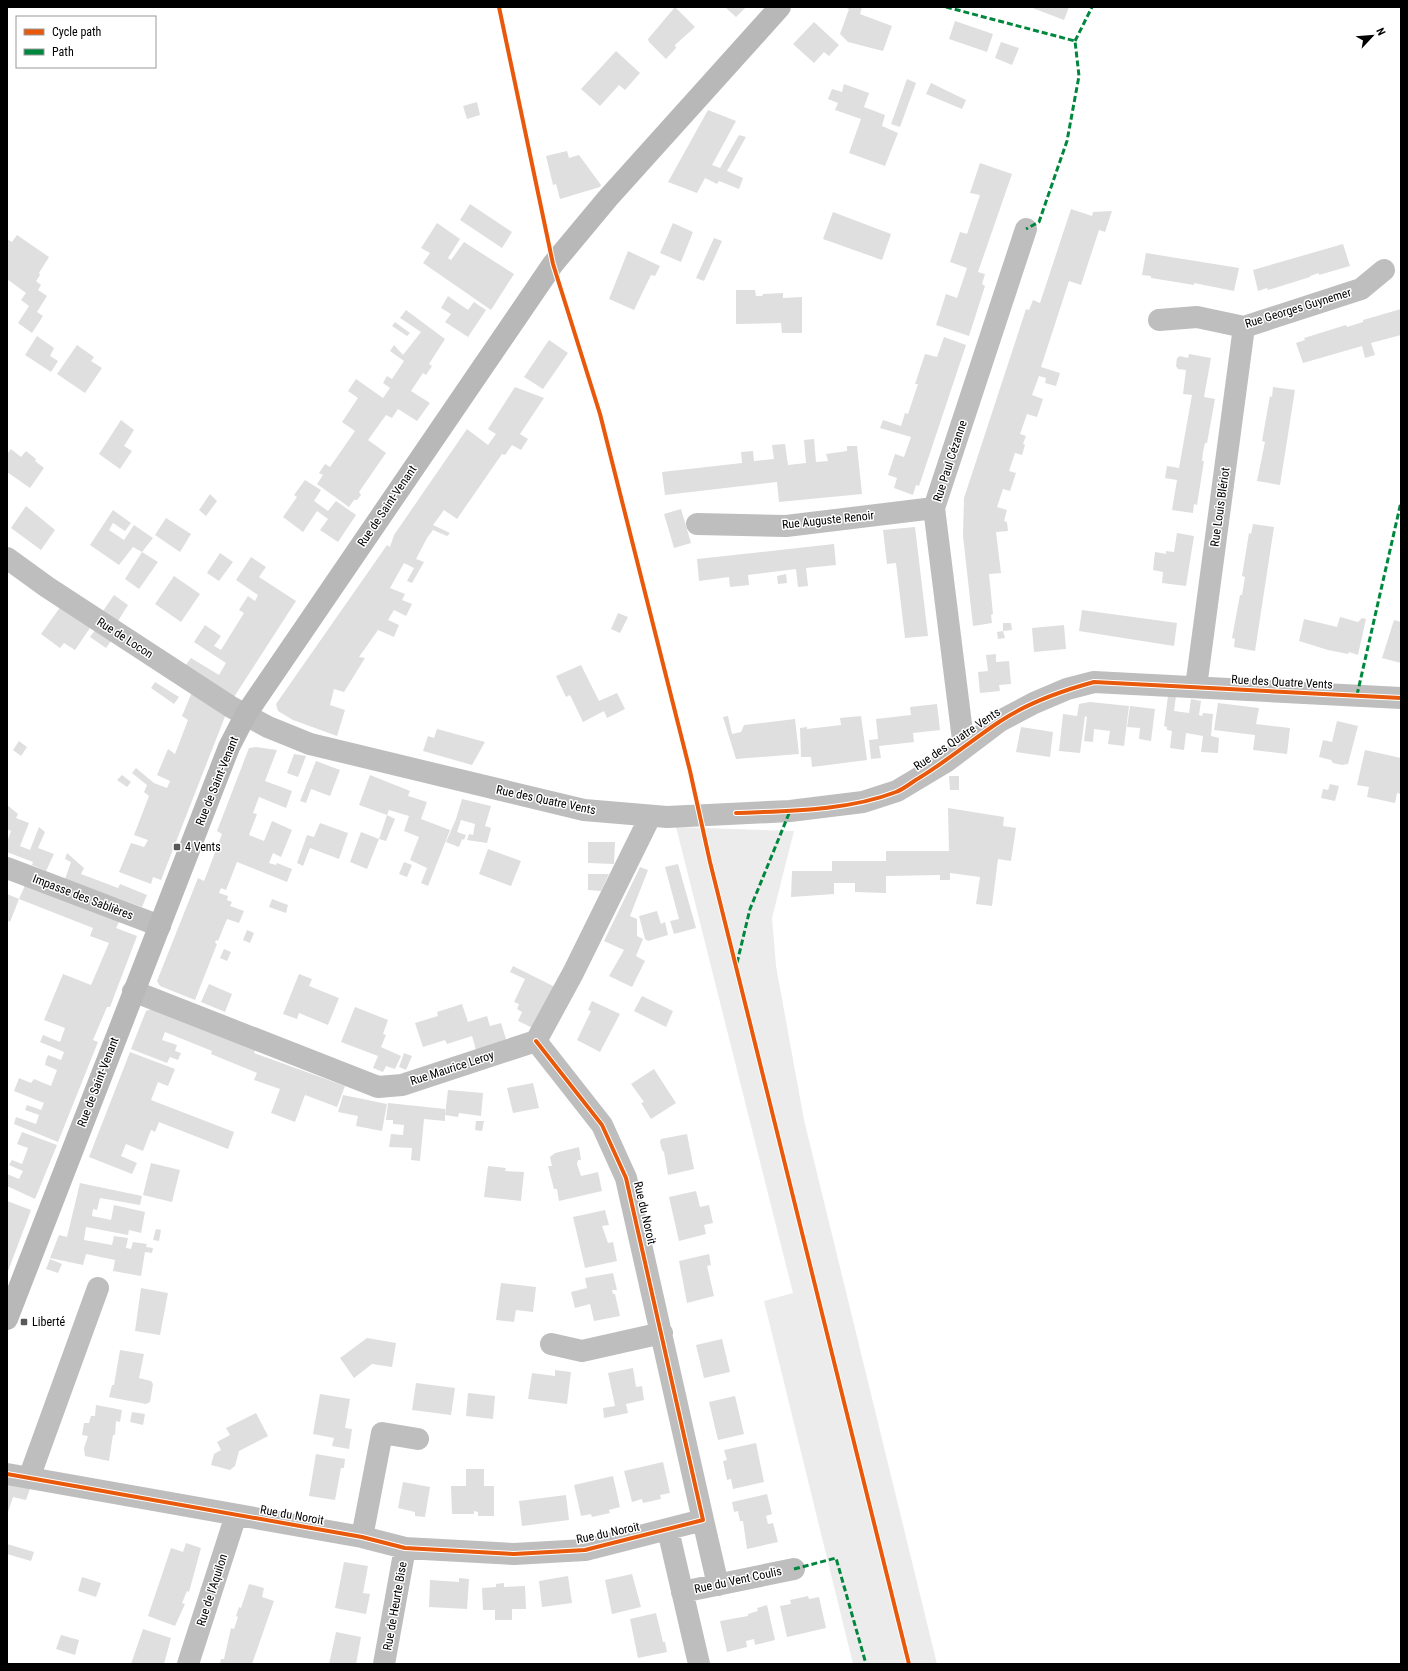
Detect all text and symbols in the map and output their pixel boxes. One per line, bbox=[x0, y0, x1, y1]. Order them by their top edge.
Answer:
legend bbox=[16, 16, 156, 68]
north arrow bbox=[1352, 16, 1392, 56]
text: Cycle path bbox=[52, 25, 102, 39]
text: N bbox=[1373, 26, 1388, 38]
text: Path bbox=[52, 45, 74, 59]
street label: Rue Georges Guynemer bbox=[1243, 285, 1353, 331]
street label: Rue Paul Cézanne bbox=[930, 418, 970, 504]
street label: Rue de Saint-Venant bbox=[355, 462, 420, 549]
street label: Rue Louis Blériot bbox=[1208, 466, 1233, 548]
street label: Rue Auguste Renoir bbox=[781, 508, 875, 532]
street label: Rue de Locon bbox=[94, 615, 156, 661]
street label: Rue des Quatre Vents bbox=[1231, 672, 1333, 692]
street label: Rue des Quatre Vents bbox=[911, 705, 1003, 773]
street label: Rue de Saint-Venant bbox=[193, 734, 241, 828]
street label: Rue des Quatre Vents bbox=[495, 783, 597, 817]
place label: 4 Vents bbox=[185, 840, 221, 854]
marker: 4 Vents bbox=[172, 842, 182, 852]
street label: Impasse des Sablières bbox=[31, 871, 135, 923]
street label: Rue de Saint-Venant bbox=[74, 1035, 122, 1129]
street label: Rue Maurice Leroy bbox=[408, 1048, 496, 1088]
street label: Rue du Noroit bbox=[631, 1180, 659, 1246]
place label: Liberté bbox=[32, 1315, 66, 1329]
marker: Liberté bbox=[19, 1317, 29, 1327]
street label: Rue du Noroit bbox=[259, 1503, 325, 1528]
street label: Rue du Noroit bbox=[575, 1519, 641, 1547]
street label: Rue de l'Aquilon bbox=[194, 1552, 230, 1628]
street label: Rue de Heurte Bise bbox=[380, 1560, 410, 1652]
street label: Rue du Vent Coulis bbox=[693, 1564, 783, 1596]

